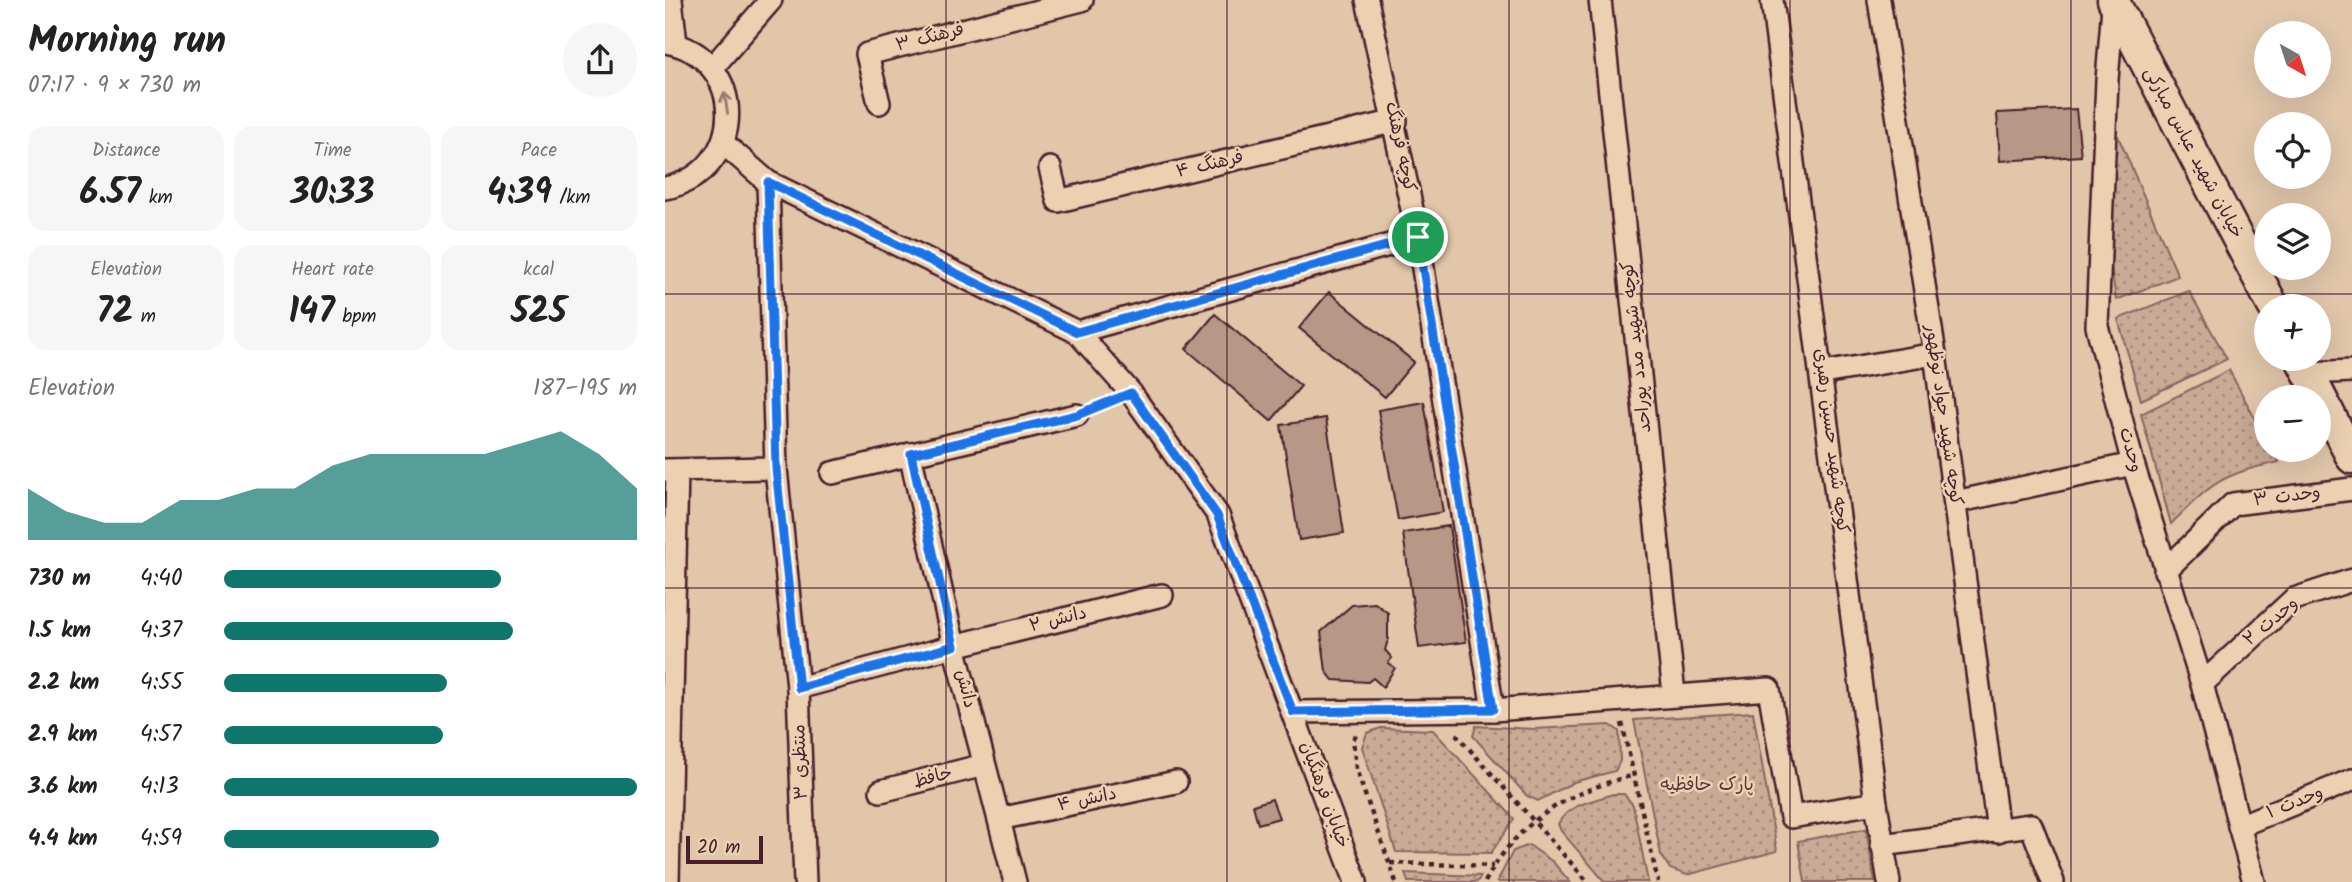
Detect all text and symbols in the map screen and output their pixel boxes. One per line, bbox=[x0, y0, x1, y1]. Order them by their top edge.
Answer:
text: Morning run bbox=[28, 12, 226, 72]
street label: فرهنگ ۳ bbox=[893, 15, 967, 61]
north arrow bbox=[2254, 21, 2331, 98]
map controls bbox=[2254, 21, 2331, 462]
button: share bbox=[563, 23, 637, 97]
street label: خیابان شهید عباس مبارکی bbox=[2135, 62, 2251, 244]
text: 07:17 · 9 × 730 m bbox=[28, 68, 201, 104]
one-way arrow bbox=[719, 92, 732, 115]
street label: کوچه فرهنگ bbox=[1376, 99, 1424, 195]
button: locate bbox=[2254, 112, 2331, 189]
text: Distance bbox=[92, 136, 160, 166]
text: Time bbox=[313, 136, 352, 166]
text: Pace bbox=[521, 136, 557, 166]
street label: فرهنگ ۴ bbox=[1173, 143, 1247, 187]
text: 6.57 bbox=[80, 166, 141, 222]
text: 30:33 bbox=[290, 166, 375, 222]
text: 4:39 bbox=[487, 166, 552, 222]
text: km bbox=[141, 183, 173, 213]
text: /km bbox=[552, 183, 590, 213]
button: layers bbox=[2254, 203, 2331, 280]
pin bbox=[1388, 207, 1448, 267]
icon: arrive bbox=[1399, 218, 1437, 256]
text: Elevation bbox=[90, 255, 162, 285]
text: Heart rate bbox=[291, 255, 374, 285]
text: kcal bbox=[523, 255, 554, 285]
street label: کوچه شهید مدد پوراحد bbox=[1614, 259, 1660, 434]
text: 72 bbox=[96, 285, 133, 341]
text: 147 bbox=[289, 285, 335, 341]
text: 525 bbox=[511, 285, 567, 341]
button: + bbox=[2254, 294, 2331, 371]
text: m bbox=[133, 302, 156, 332]
text: bpm bbox=[335, 302, 376, 332]
street label: کوچه شهید جواد نوظهور bbox=[1916, 322, 1970, 508]
street label: کوچه شهید حسین رهبری bbox=[1805, 347, 1857, 535]
text: Elevation bbox=[28, 371, 115, 407]
text: 187–195 m bbox=[533, 371, 637, 407]
button: − bbox=[2254, 385, 2331, 462]
street label: وحدت bbox=[2110, 424, 2150, 476]
street label: وحدت ۳ bbox=[2252, 478, 2322, 516]
text: 730 m bbox=[28, 561, 91, 597]
text: 4:40 bbox=[140, 561, 183, 597]
street label: وحدت ۲ bbox=[2237, 590, 2305, 654]
street label: دانش ۲ bbox=[1026, 599, 1090, 641]
text: 1.5 km bbox=[28, 613, 91, 649]
text: 4:37 bbox=[140, 613, 182, 649]
text: 2.2 km bbox=[28, 665, 99, 701]
text: 4:55 bbox=[140, 665, 183, 701]
street label: دانش bbox=[946, 667, 984, 711]
text: 2.9 km bbox=[28, 717, 98, 753]
text: 4:57 bbox=[140, 717, 181, 753]
street label: منتظری ۳ bbox=[785, 724, 817, 800]
street label: خیابان فرهنگیان bbox=[1291, 737, 1357, 853]
street label: حافظ bbox=[910, 759, 956, 797]
text: 3.6 km bbox=[28, 769, 98, 805]
text: 4:13 bbox=[140, 769, 179, 805]
park label: پارک حافظیه bbox=[1660, 771, 1754, 800]
street label: وحدت ۱ bbox=[2262, 778, 2328, 828]
street label: دانش ۴ bbox=[1055, 780, 1119, 820]
text: 4.4 km bbox=[28, 821, 98, 857]
text: 4:59 bbox=[140, 821, 182, 857]
scale bar bbox=[686, 833, 763, 865]
text: 20 m bbox=[697, 833, 740, 863]

